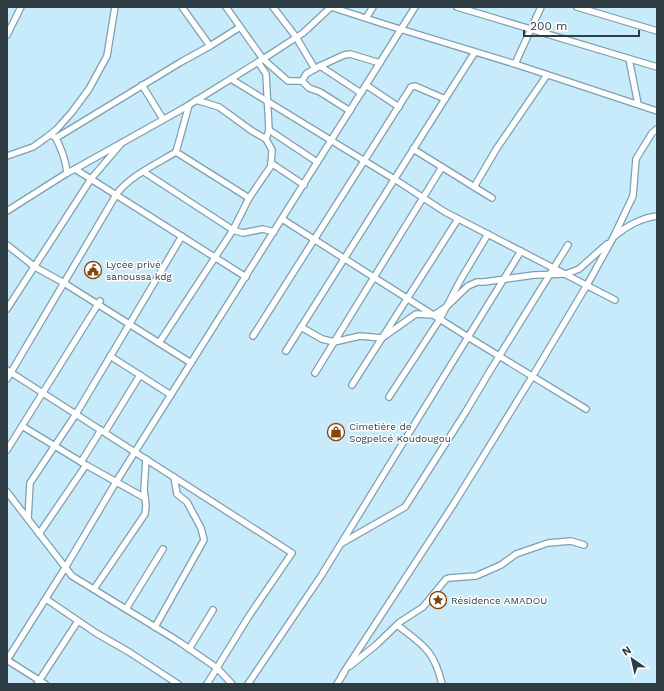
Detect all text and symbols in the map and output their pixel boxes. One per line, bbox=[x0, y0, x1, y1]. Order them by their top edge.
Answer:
scale bar bbox=[524, 12, 639, 38]
text: 200 m bbox=[530, 19, 567, 33]
place label: Lycée privé sanoussa kdg bbox=[106, 259, 172, 282]
public building icon: Lycée privé sanoussa kdg bbox=[83, 260, 103, 280]
place label: Cimetière de Sogpelcé Koudougou bbox=[349, 421, 451, 444]
shop icon: Cimetière de Sogpelcé Koudougou bbox=[326, 422, 346, 442]
place icon: Résidence AMADOU bbox=[428, 590, 448, 610]
place label: Résidence AMADOU bbox=[451, 595, 547, 606]
north arrow bbox=[612, 639, 652, 679]
text: N bbox=[620, 643, 634, 659]

